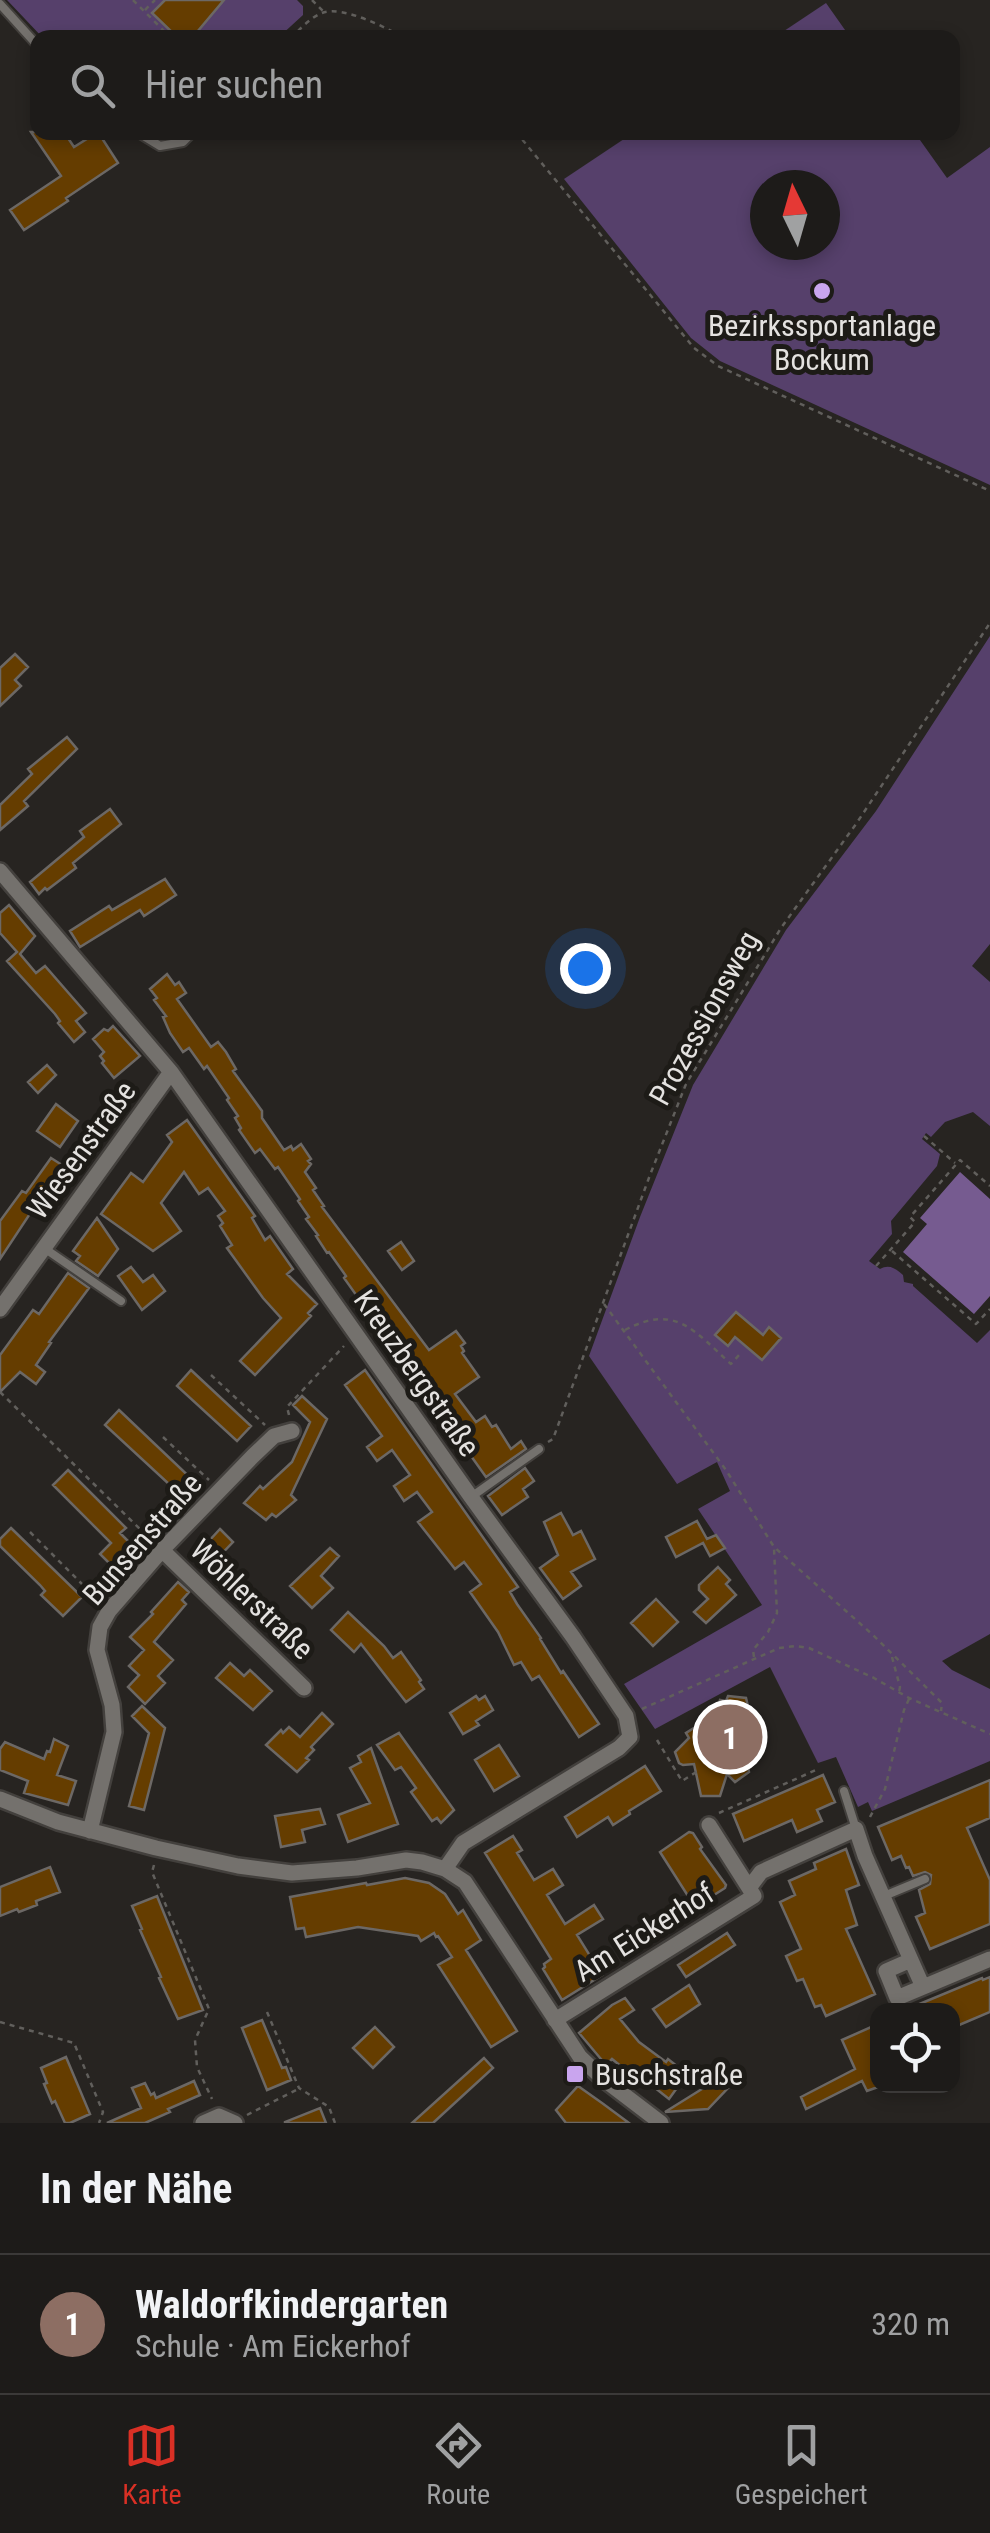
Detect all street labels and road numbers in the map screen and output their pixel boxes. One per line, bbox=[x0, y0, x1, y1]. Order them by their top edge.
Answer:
street label: Prozessionsweg bbox=[642, 925, 766, 1111]
street label: Wiesenstraße bbox=[19, 1074, 143, 1226]
street label: Kreuzbergstraße bbox=[347, 1283, 487, 1463]
street label: Bunsenstraße bbox=[75, 1466, 209, 1612]
street label: Wöhlerstraße bbox=[183, 1532, 321, 1666]
street label: Am Eickerhof bbox=[568, 1875, 721, 1989]

